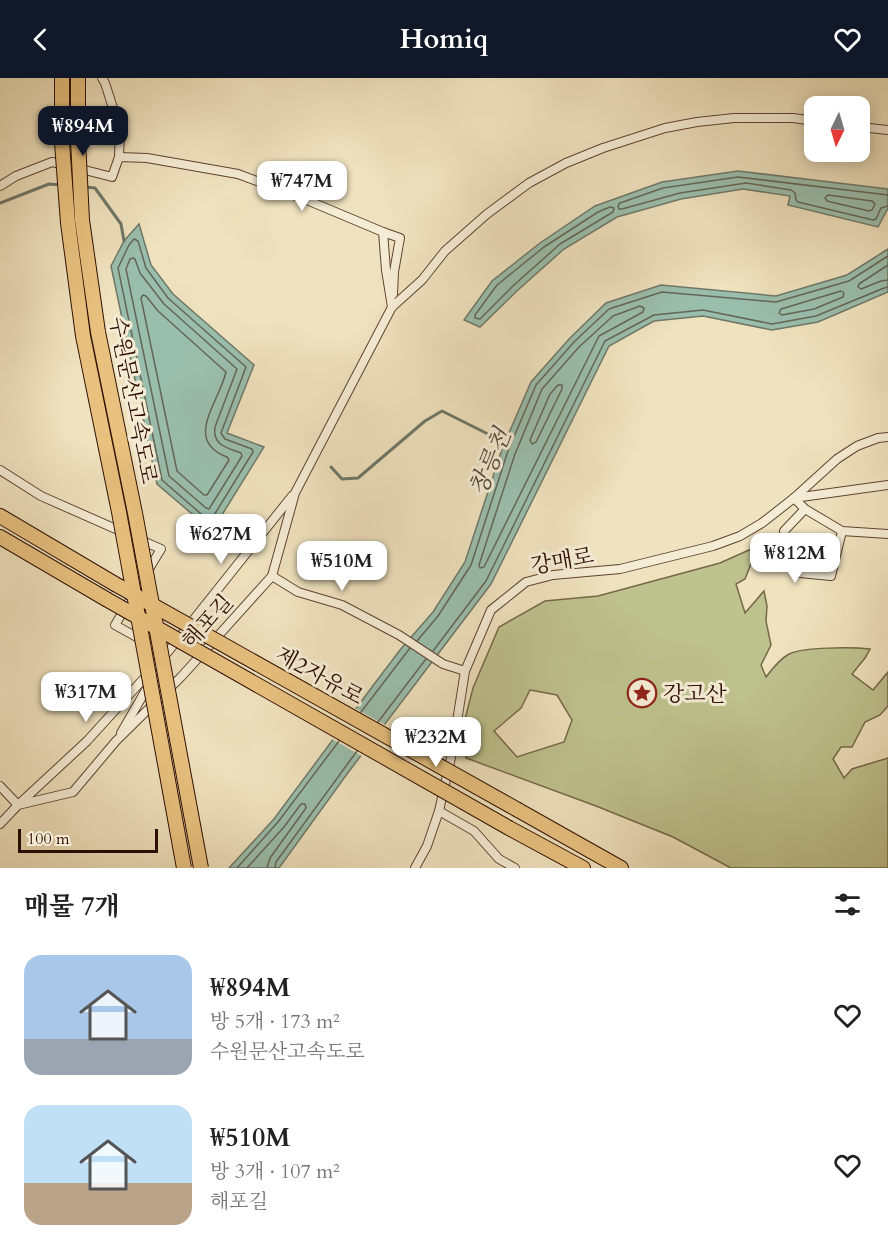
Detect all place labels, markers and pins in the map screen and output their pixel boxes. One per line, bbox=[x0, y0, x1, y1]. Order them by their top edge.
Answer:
pin: ₩894M bbox=[41, 106, 125, 157]
pin: ₩747M bbox=[260, 161, 344, 212]
pin: ₩627M bbox=[179, 514, 263, 565]
pin: ₩812M bbox=[753, 533, 837, 584]
pin: ₩510M bbox=[300, 541, 384, 592]
pin: ₩317M bbox=[44, 672, 128, 723]
place icon: 강고산 bbox=[626, 677, 658, 709]
place label: 강고산 bbox=[663, 679, 728, 709]
pin: ₩232M bbox=[394, 717, 478, 768]

